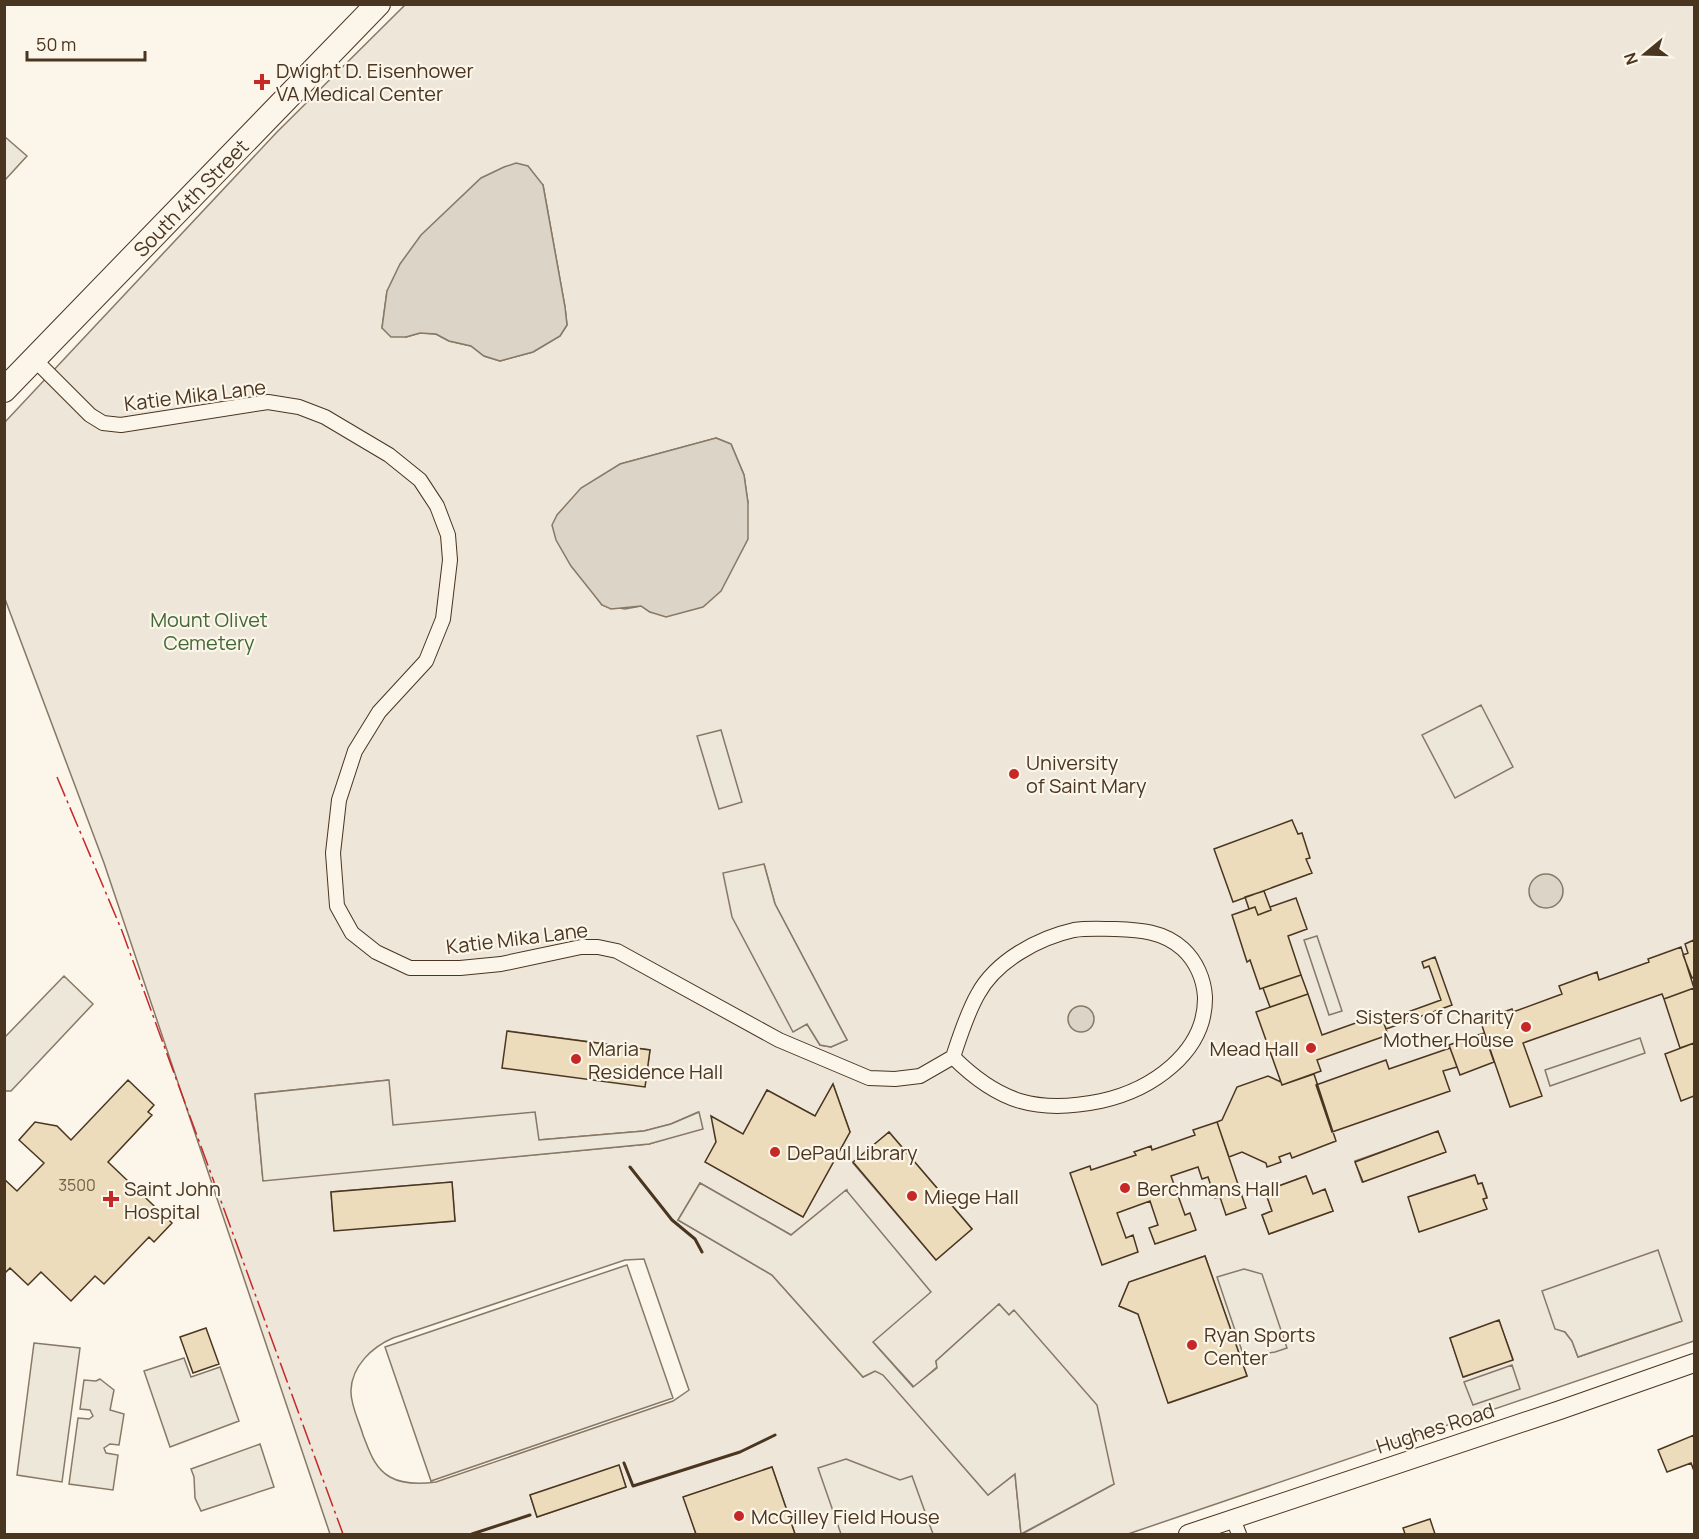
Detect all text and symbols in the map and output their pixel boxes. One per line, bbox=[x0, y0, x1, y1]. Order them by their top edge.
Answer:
scale bar bbox=[27, 24, 146, 62]
north arrow bbox=[1615, 24, 1675, 84]
text: 50 m bbox=[36, 32, 76, 56]
text: N bbox=[1619, 50, 1643, 68]
place label: Dwight D. Eisenhower VA Medical Center bbox=[276, 57, 474, 107]
marker: Dwight D. Eisenhower VA Medical Center bbox=[253, 73, 271, 91]
street label: South 4th Street bbox=[127, 133, 254, 262]
street label: Katie Mika Lane bbox=[123, 373, 267, 417]
park label: Mount Olivet Cemetery bbox=[150, 606, 268, 656]
place label: University of Saint Mary bbox=[1026, 749, 1147, 799]
marker: University of Saint Mary bbox=[1007, 767, 1021, 781]
street label: Katie Mika Lane bbox=[445, 916, 589, 960]
place label: Sisters of Charity Mother House bbox=[1356, 1003, 1514, 1053]
marker: Sisters of Charity Mother House bbox=[1519, 1020, 1533, 1034]
place label: Maria Residence Hall bbox=[588, 1035, 723, 1085]
place label: Mead Hall bbox=[1210, 1035, 1299, 1062]
marker: Mead Hall bbox=[1304, 1041, 1318, 1055]
marker: Maria Residence Hall bbox=[569, 1052, 583, 1066]
place label: DePaul Library bbox=[787, 1139, 918, 1166]
marker: DePaul Library bbox=[768, 1145, 782, 1159]
house number: 3500 bbox=[58, 1174, 96, 1196]
place label: Saint John Hospital bbox=[124, 1175, 221, 1225]
place label: Berchmans Hall bbox=[1137, 1175, 1280, 1202]
marker: Berchmans Hall bbox=[1118, 1181, 1132, 1195]
place label: Miege Hall bbox=[924, 1183, 1019, 1210]
marker: Miege Hall bbox=[905, 1189, 919, 1203]
marker: Saint John Hospital bbox=[102, 1190, 120, 1208]
place label: Ryan Sports Center bbox=[1204, 1321, 1315, 1371]
marker: Ryan Sports Center bbox=[1185, 1338, 1199, 1352]
street label: Hughes Road bbox=[1372, 1396, 1498, 1460]
place label: McGilley Field House bbox=[751, 1503, 940, 1530]
marker: McGilley Field House bbox=[732, 1509, 746, 1523]

